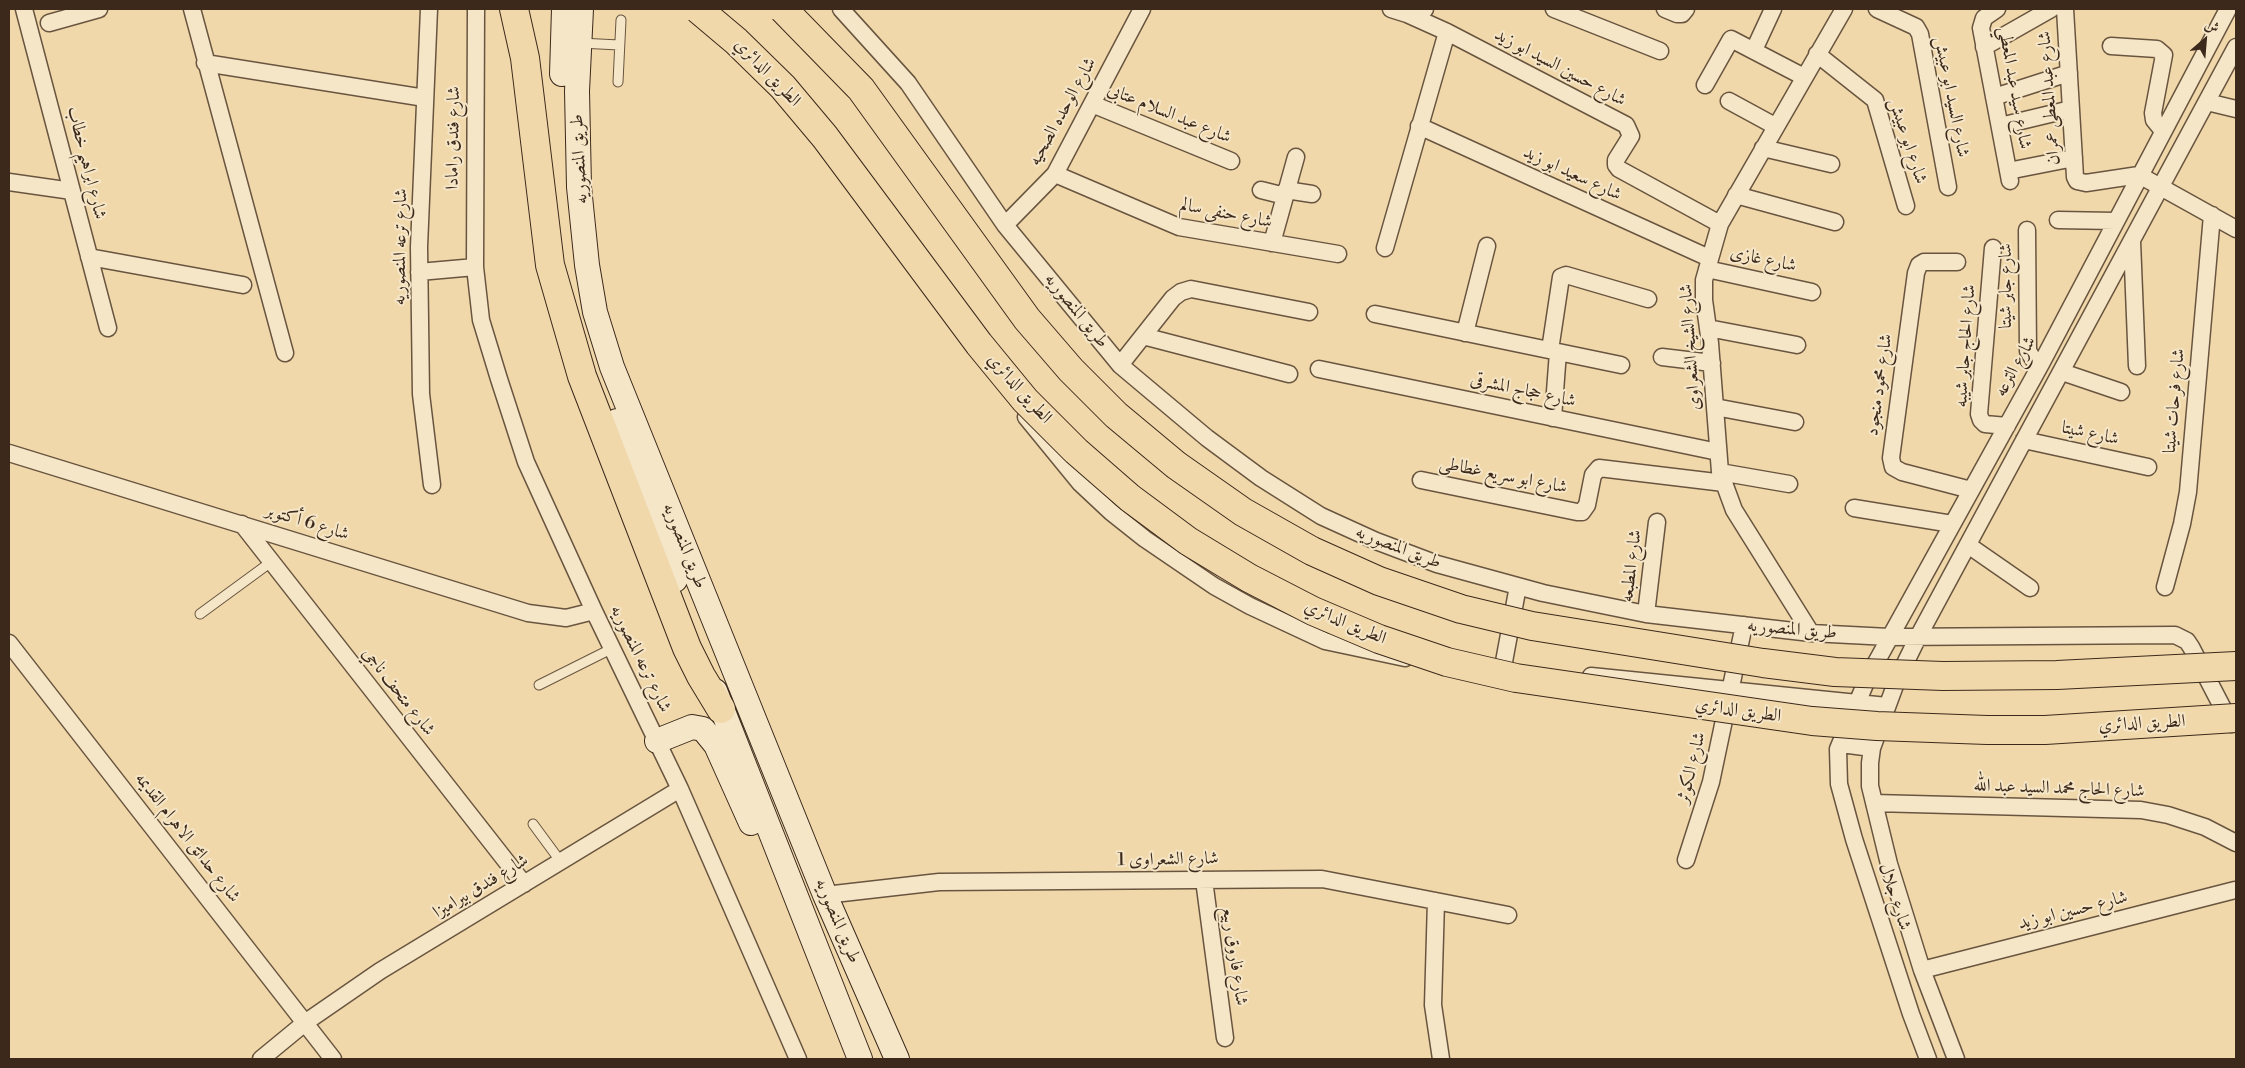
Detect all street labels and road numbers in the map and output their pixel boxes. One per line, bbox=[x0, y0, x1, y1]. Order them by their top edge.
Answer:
street label: شارع حسين السيد ابو زيد bbox=[1491, 24, 1629, 112]
street label: شارع سيد عبد المعطي bbox=[1993, 25, 2035, 151]
street label: شارع عبد المعطى عمران bbox=[2035, 30, 2065, 166]
street label: الطريق الدائري bbox=[729, 34, 805, 112]
street label: شارع السيد ابو عبيش bbox=[1929, 35, 1973, 159]
street label: شارع الوحده الصحيه bbox=[1024, 54, 1102, 170]
street label: شارع عبد السلام عتابى bbox=[1104, 79, 1234, 149]
street label: شارع فندق رامادا bbox=[442, 86, 466, 190]
street label: شارع ابو عبيش bbox=[1883, 95, 1931, 187]
street label: شارع ابراهيم خطاب bbox=[62, 104, 110, 222]
street label: طريق المنصوريه bbox=[567, 113, 593, 205]
street label: شارع سعيد ابو زيد bbox=[1519, 142, 1625, 206]
street label: شارع ترعه المنصوريه bbox=[389, 188, 413, 306]
street label: شارع حنفى سالم bbox=[1178, 194, 1274, 234]
street label: شارع غازى bbox=[1728, 242, 1798, 278]
street label: شارع جابر شيتا bbox=[1996, 243, 2018, 329]
street label: طريق المنصوريه bbox=[1039, 269, 1113, 353]
street label: شارع الشيخ الشعراوى bbox=[1676, 283, 1706, 411]
street label: شارع الحاج جابر شيبه bbox=[1951, 284, 1981, 408]
street label: شارع محمود منجود bbox=[1862, 333, 1898, 437]
street label: شارع الترعه bbox=[1991, 333, 2041, 401]
street label: شارع فرحات شيتا bbox=[2160, 348, 2190, 454]
street label: الطريق الدائري bbox=[982, 349, 1056, 429]
street label: شارع حجاج المشرقى bbox=[1468, 369, 1578, 413]
street label: شارع شيتا bbox=[2059, 417, 2121, 451]
street label: شارع ابو سريع غطاطى bbox=[1437, 453, 1569, 499]
street label: شارع 6 أكتوبر bbox=[263, 500, 351, 546]
street label: طريق المنصوريه bbox=[657, 500, 711, 592]
street label: طريق المنصوريه bbox=[1352, 522, 1444, 574]
street label: شارع المطبعه bbox=[1617, 528, 1647, 604]
street label: الطريق الدائري bbox=[1301, 596, 1389, 650]
street label: شارع ترعه المنصوريه bbox=[605, 602, 675, 716]
street label: طريق المنصوريه bbox=[1746, 615, 1838, 645]
street label: شارع متحف ناجي bbox=[357, 643, 439, 741]
street label: الطريق الدائري bbox=[1693, 694, 1783, 728]
street label: الطريق الدائري bbox=[2098, 711, 2186, 737]
street label: شارع الكوثر bbox=[1673, 730, 1711, 806]
street label: شارع حدائق الاهرام القديمه bbox=[130, 769, 244, 907]
street label: شارع الحاج محمد السيد عبد الله bbox=[1973, 775, 2145, 803]
street label: شارع الشعراوى 1 bbox=[1117, 848, 1219, 872]
street label: شارع فندق بيراميزا bbox=[429, 850, 533, 924]
street label: شارع جلال bbox=[1873, 861, 1915, 933]
street label: طريق المنصوريه bbox=[809, 875, 865, 967]
street label: شارع حسين ابو زيد bbox=[2016, 887, 2130, 935]
street label: شارع فاروق ربيع bbox=[1216, 905, 1252, 1007]

